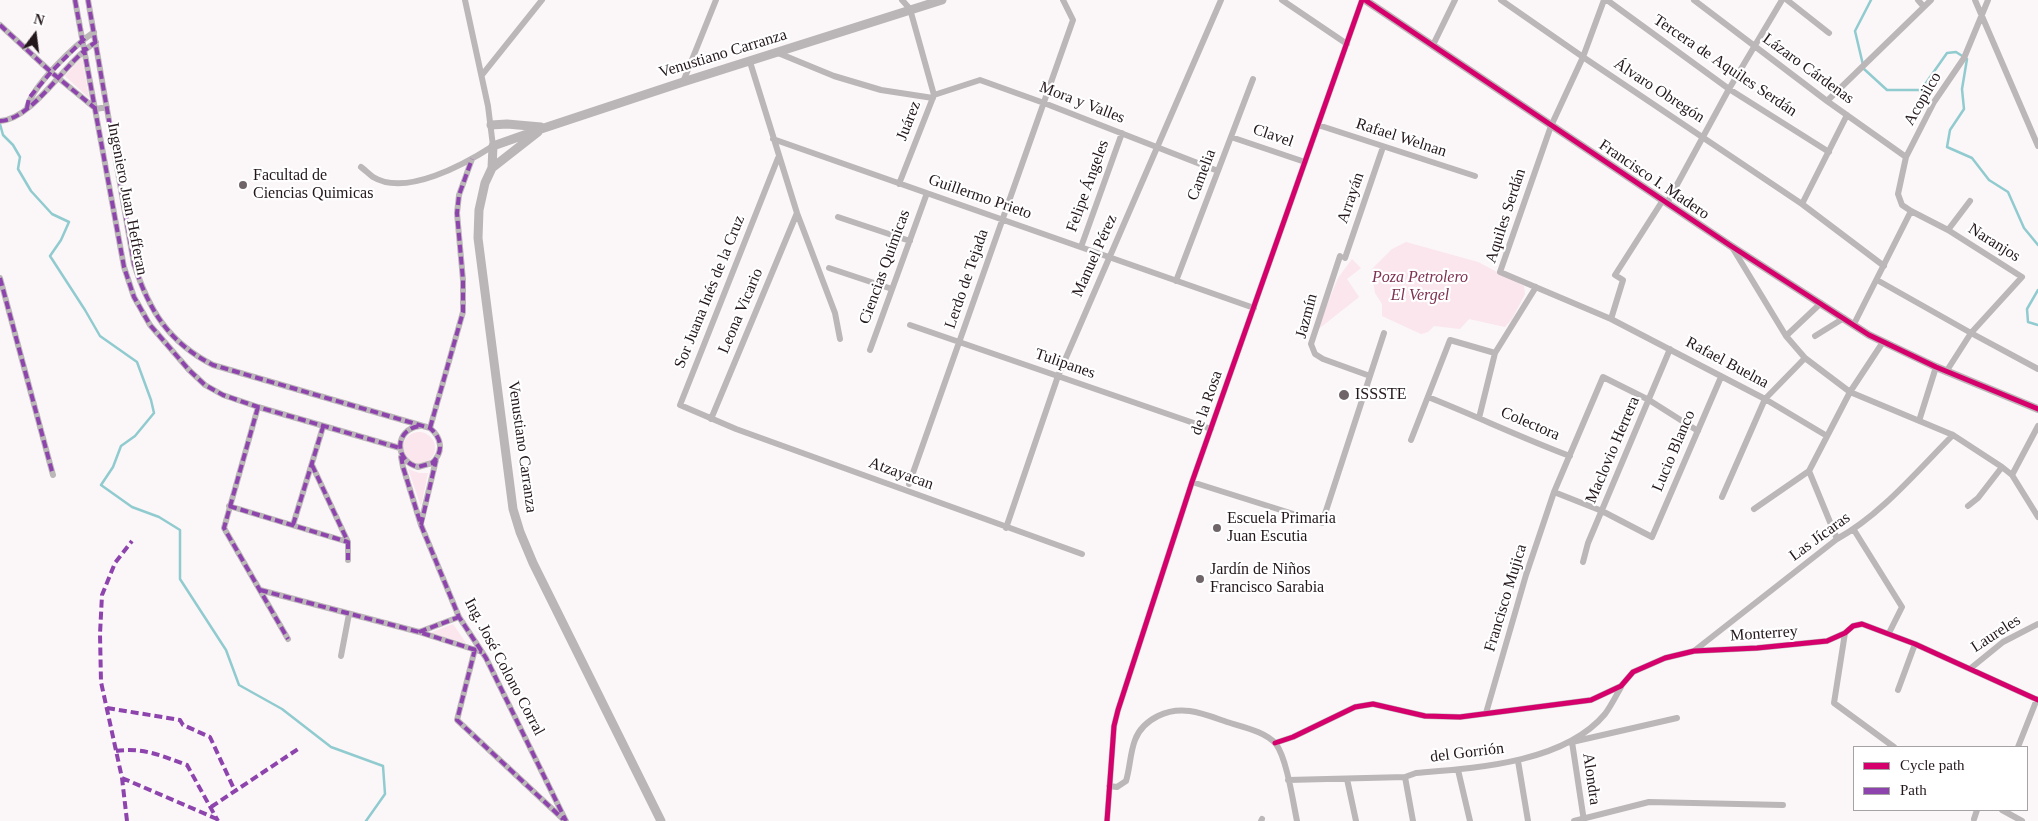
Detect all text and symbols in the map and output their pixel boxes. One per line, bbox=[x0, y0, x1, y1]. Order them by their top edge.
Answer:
north arrow bbox=[10, 10, 60, 60]
text: N bbox=[32, 11, 46, 29]
street label: Tercera de Aquiles Serdán bbox=[1650, 11, 1800, 121]
street label: Venustiano Carranza bbox=[657, 25, 789, 83]
street label: Lázaro Cárdenas bbox=[1759, 30, 1857, 108]
street label: Álvaro Obregón bbox=[1610, 55, 1708, 127]
street label: Acopilco bbox=[1900, 69, 1946, 129]
street label: Mora y Valles bbox=[1037, 78, 1127, 128]
street label: Juárez bbox=[893, 98, 925, 144]
street label: Rafael Welnan bbox=[1353, 114, 1449, 162]
street label: Clavel bbox=[1250, 120, 1296, 152]
street label: Ingeniero Juan Hefferan bbox=[103, 121, 151, 277]
street label: Francisco I. Madero bbox=[1595, 136, 1713, 224]
street label: Felipe Ángeles bbox=[1062, 137, 1114, 235]
street label: Camelia bbox=[1183, 147, 1221, 203]
place label: Facultad de Ciencias Quimicas bbox=[253, 166, 373, 204]
street label: Aquiles Serdán bbox=[1482, 166, 1530, 266]
street label: Guillermo Prieto bbox=[926, 170, 1034, 224]
street label: Arrayán bbox=[1333, 170, 1369, 226]
marker: Facultad de Ciencias Quimicas bbox=[237, 179, 249, 191]
street label: Ciencias Químicas bbox=[855, 207, 915, 327]
street label: Manuel Pérez bbox=[1068, 212, 1122, 300]
street label: Sor Juana Inés de la Cruz bbox=[671, 213, 749, 371]
street label: Naranjos bbox=[1964, 220, 2024, 266]
street label: Lerdo de Tejada bbox=[941, 227, 993, 331]
street label: Leona Vicario bbox=[714, 265, 768, 357]
park label: Poza Petrolero El Vergel bbox=[1372, 268, 1468, 306]
street label: Jazmín bbox=[1292, 292, 1322, 340]
street label: Rafael Buelna bbox=[1682, 333, 1772, 393]
street label: Tulipanes bbox=[1032, 345, 1098, 383]
street label: de la Rosa bbox=[1187, 368, 1227, 438]
street label: Venustiano Carranza bbox=[503, 380, 541, 514]
place label: ISSSTE bbox=[1355, 385, 1407, 405]
marker: ISSSTE bbox=[1337, 388, 1351, 402]
street label: Maclovio Herrera bbox=[1582, 394, 1644, 506]
street label: Colectora bbox=[1498, 403, 1562, 445]
street label: Lucio Blanco bbox=[1648, 407, 1700, 495]
street label: Atzayacan bbox=[866, 453, 936, 495]
street label: Las Jícaras bbox=[1786, 508, 1854, 566]
place label: Escuela Primaria Juan Escutia bbox=[1227, 509, 1336, 547]
marker: Escuela Primaria Juan Escutia bbox=[1211, 522, 1223, 534]
street label: Francisco Mujica bbox=[1481, 542, 1531, 654]
place label: Jardín de Niños Francisco Sarabia bbox=[1210, 560, 1324, 598]
marker: Jardín de Niños Francisco Sarabia bbox=[1194, 573, 1206, 585]
street label: Ing. José Colono Corral bbox=[460, 595, 548, 739]
street label: Laureles bbox=[1968, 611, 2024, 657]
street label: Monterrey bbox=[1730, 622, 1798, 646]
street label: del Gorrión bbox=[1429, 739, 1505, 767]
legend bbox=[1853, 746, 2028, 811]
street label: Alondra bbox=[1578, 752, 1604, 806]
text: Cycle path bbox=[1900, 757, 1965, 773]
text: Path bbox=[1900, 782, 1927, 798]

